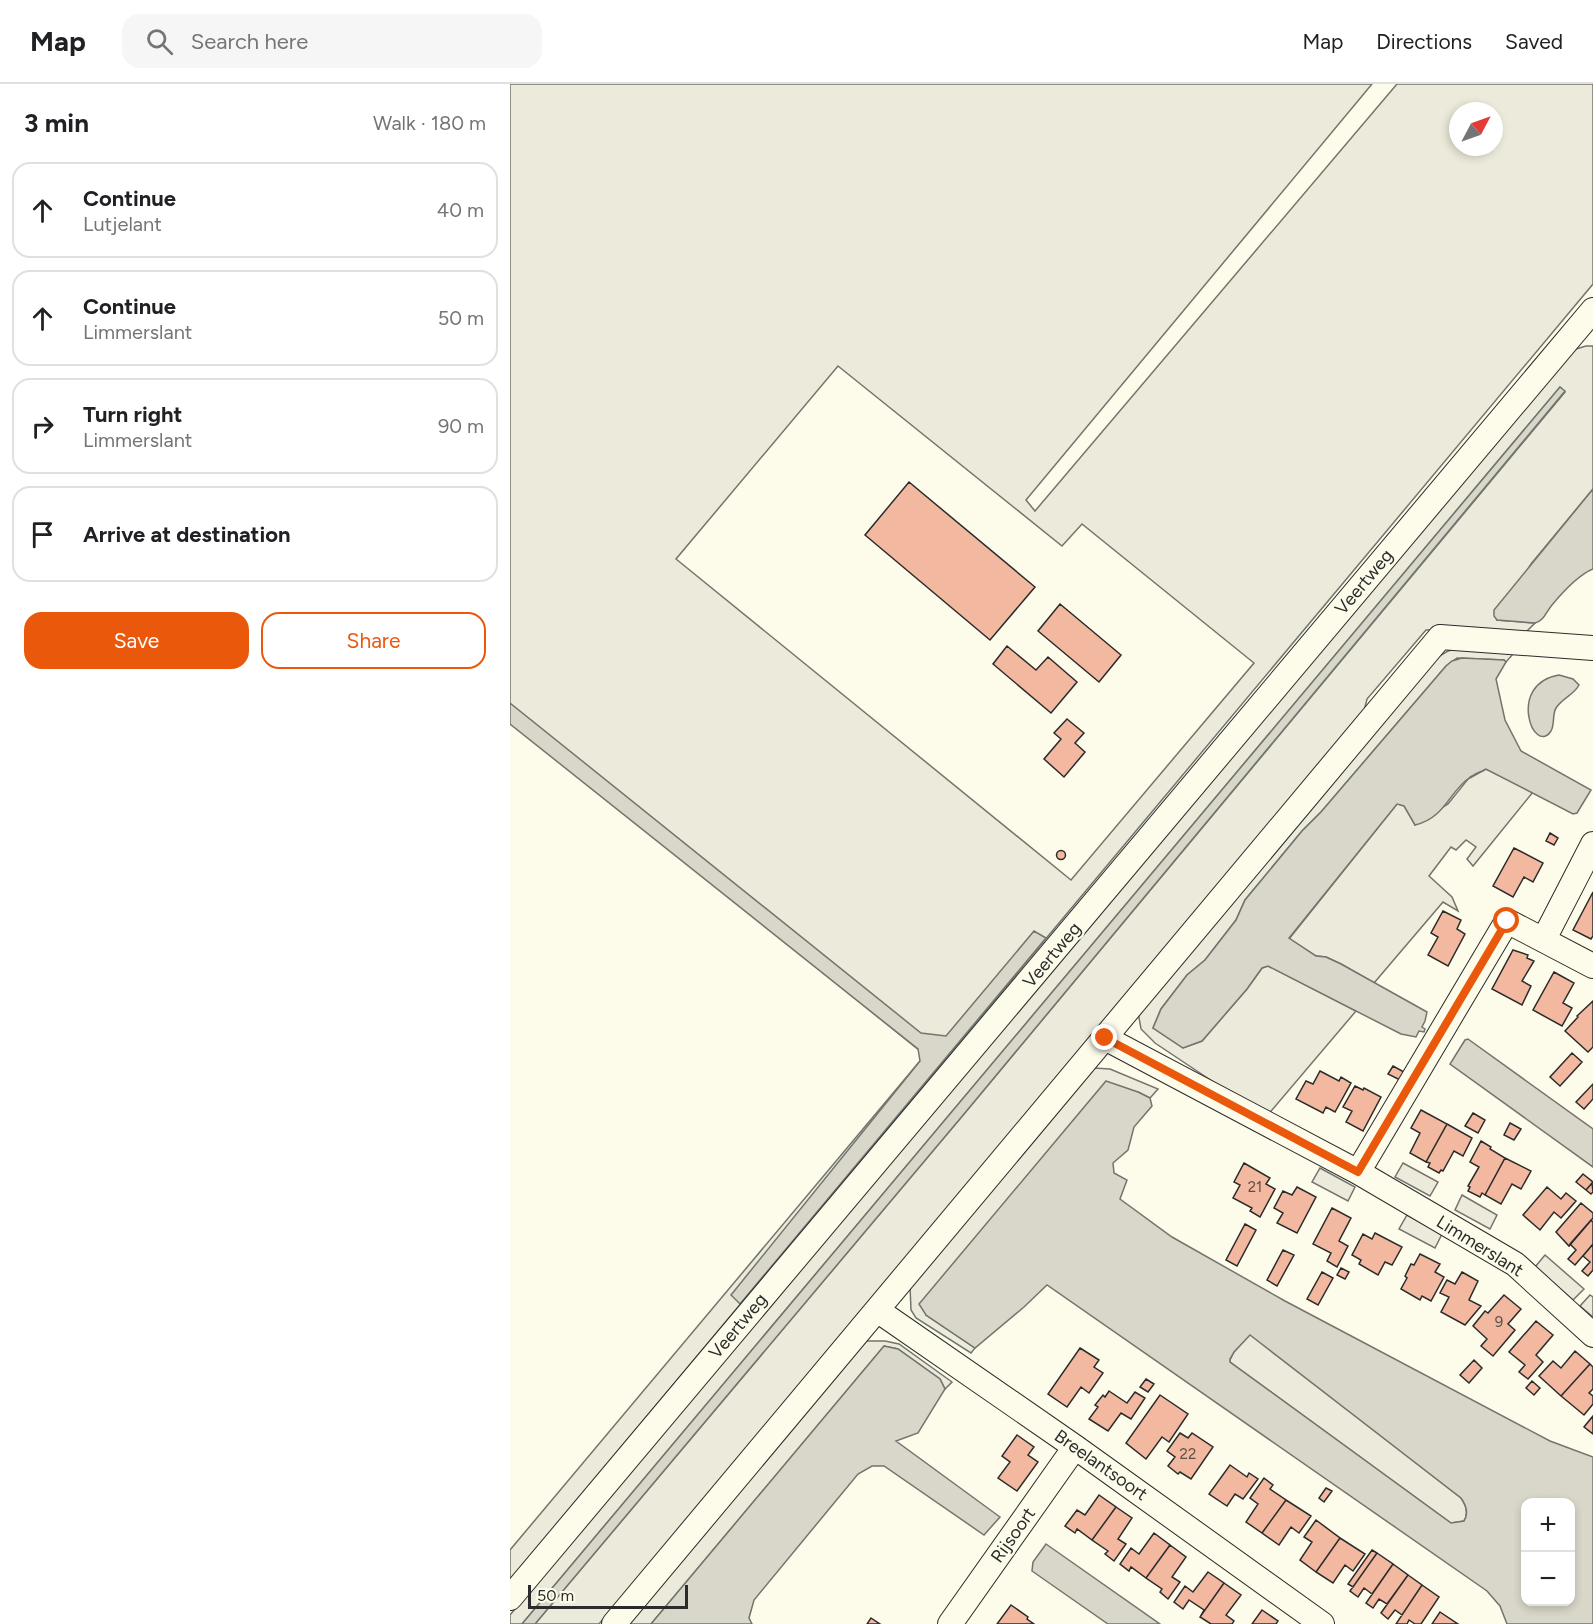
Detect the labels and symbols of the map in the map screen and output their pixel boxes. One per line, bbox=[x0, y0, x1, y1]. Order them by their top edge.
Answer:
north arrow bbox=[1449, 102, 1503, 156]
street label: Veertweg bbox=[1330, 545, 1398, 619]
route start bbox=[1493, 907, 1519, 933]
street label: Veertweg bbox=[1018, 918, 1086, 992]
route end bbox=[1091, 1024, 1117, 1050]
house number: 21 bbox=[1248, 1178, 1262, 1196]
street label: Limmerslant bbox=[1432, 1211, 1528, 1282]
street label: Veertweg bbox=[704, 1289, 772, 1363]
house number: 9 bbox=[1495, 1313, 1503, 1331]
street label: Breelantsoort bbox=[1050, 1425, 1152, 1505]
house number: 22 bbox=[1180, 1445, 1196, 1463]
street label: Rijsoort bbox=[986, 1503, 1040, 1567]
scale bar bbox=[528, 1582, 688, 1610]

